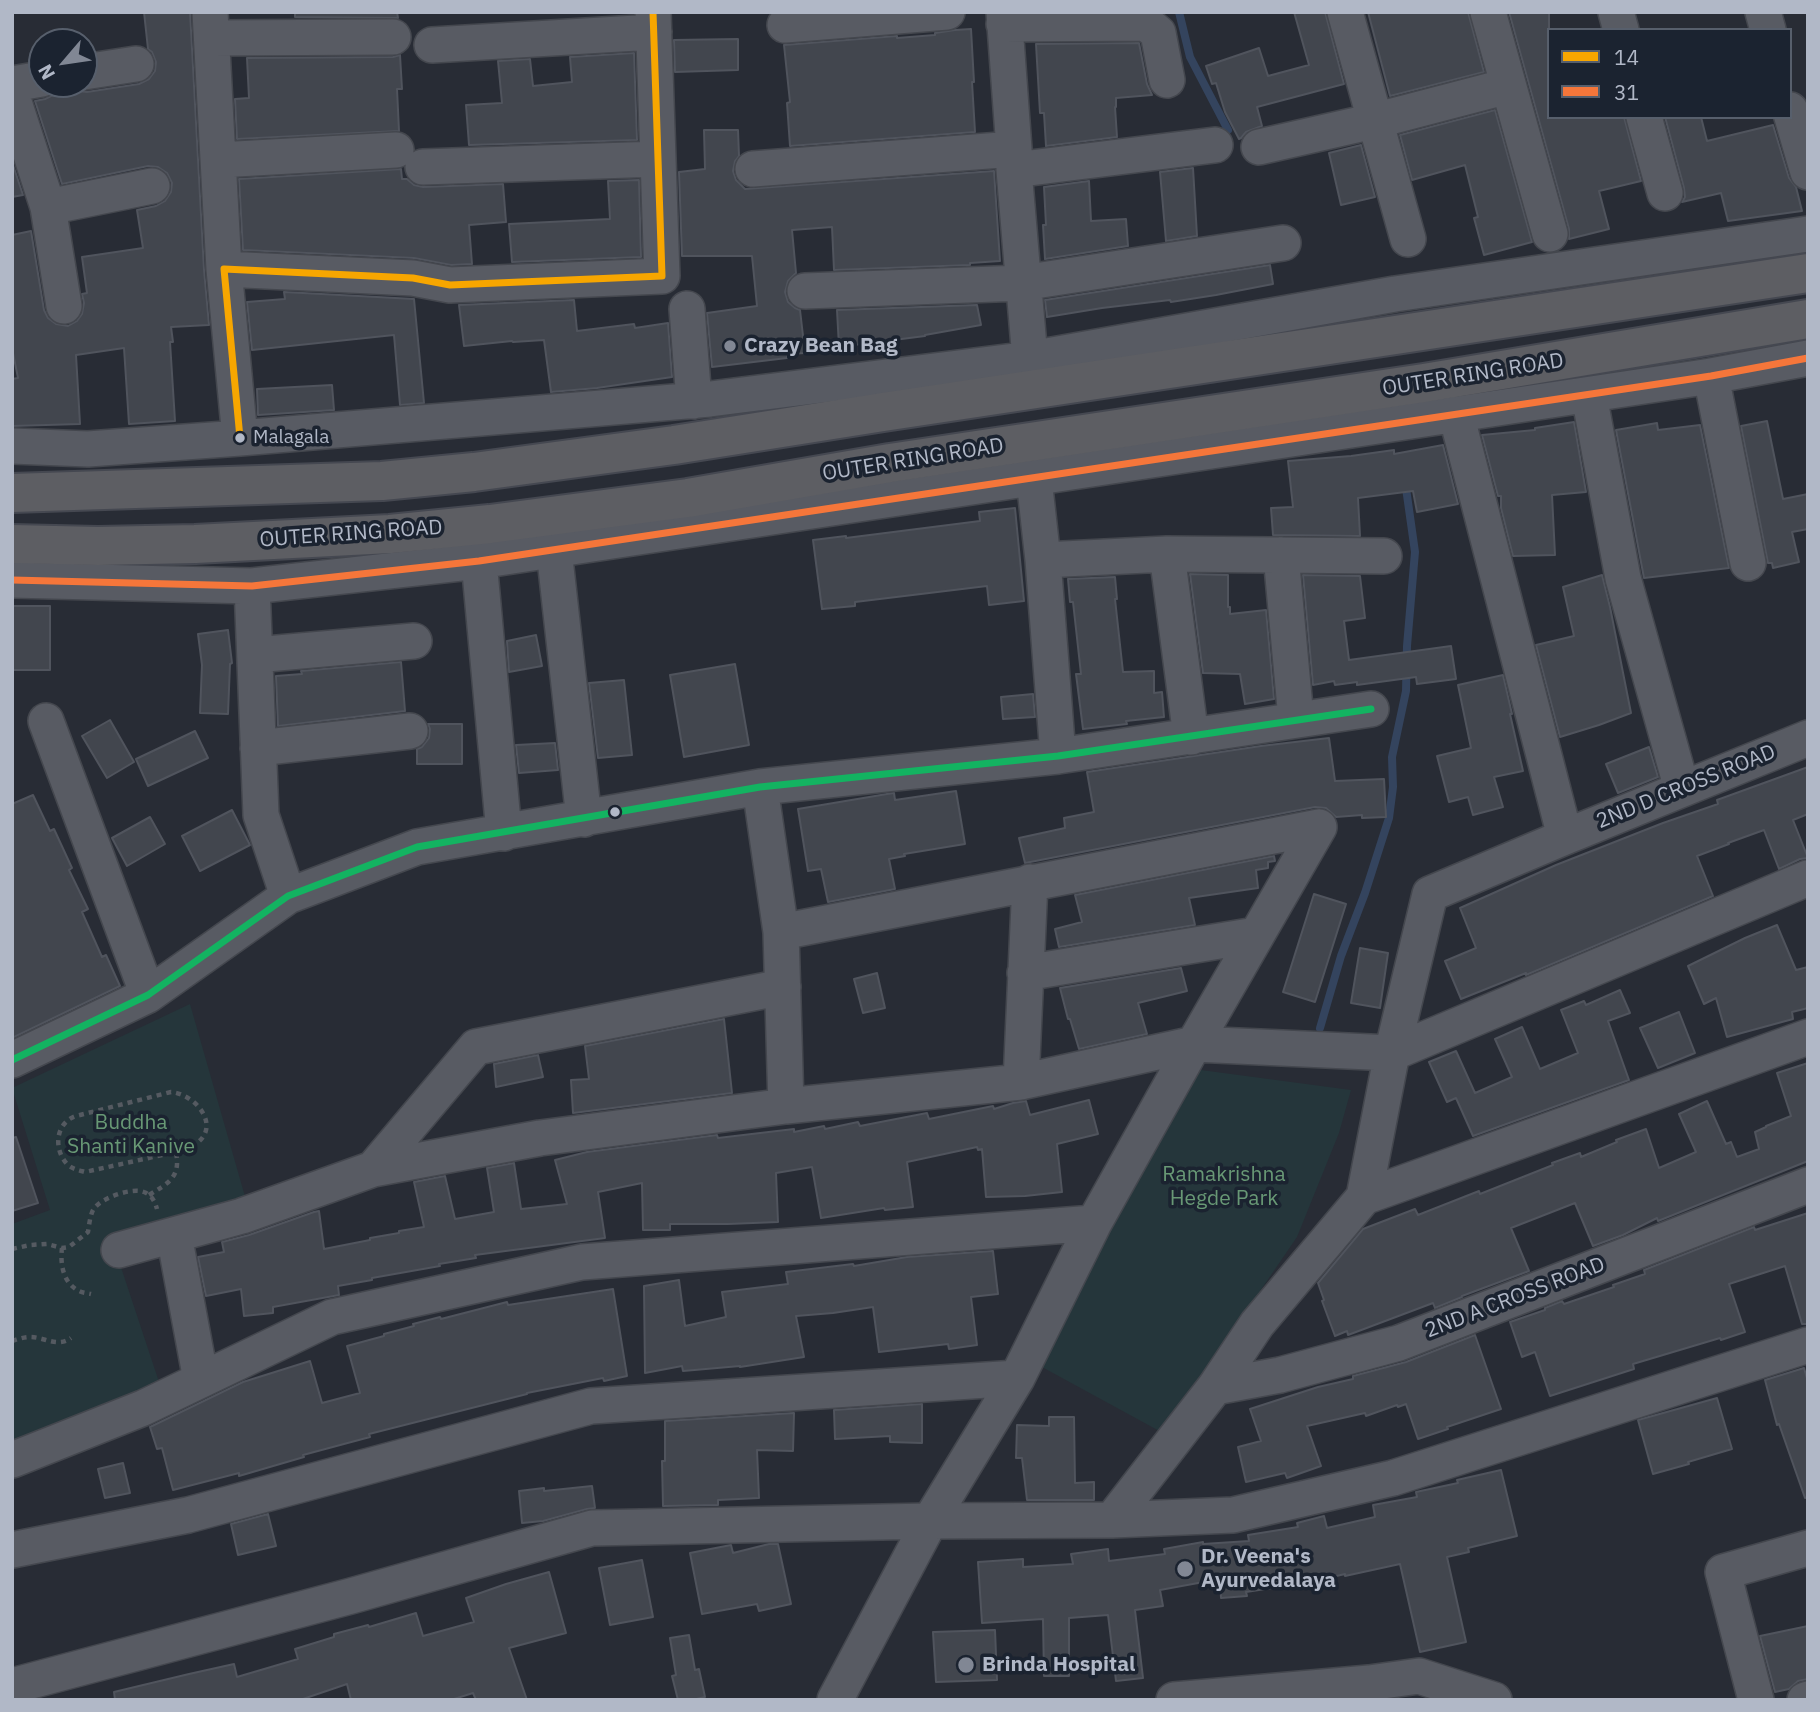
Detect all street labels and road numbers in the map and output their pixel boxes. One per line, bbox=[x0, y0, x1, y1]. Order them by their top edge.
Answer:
street label: OUTER RING ROAD bbox=[1380, 348, 1566, 402]
street label: OUTER RING ROAD bbox=[820, 433, 1006, 487]
street label: OUTER RING ROAD bbox=[259, 515, 443, 553]
street label: 2ND D CROSS ROAD bbox=[1593, 740, 1779, 834]
street label: 2ND A CROSS ROAD bbox=[1422, 1252, 1608, 1344]

